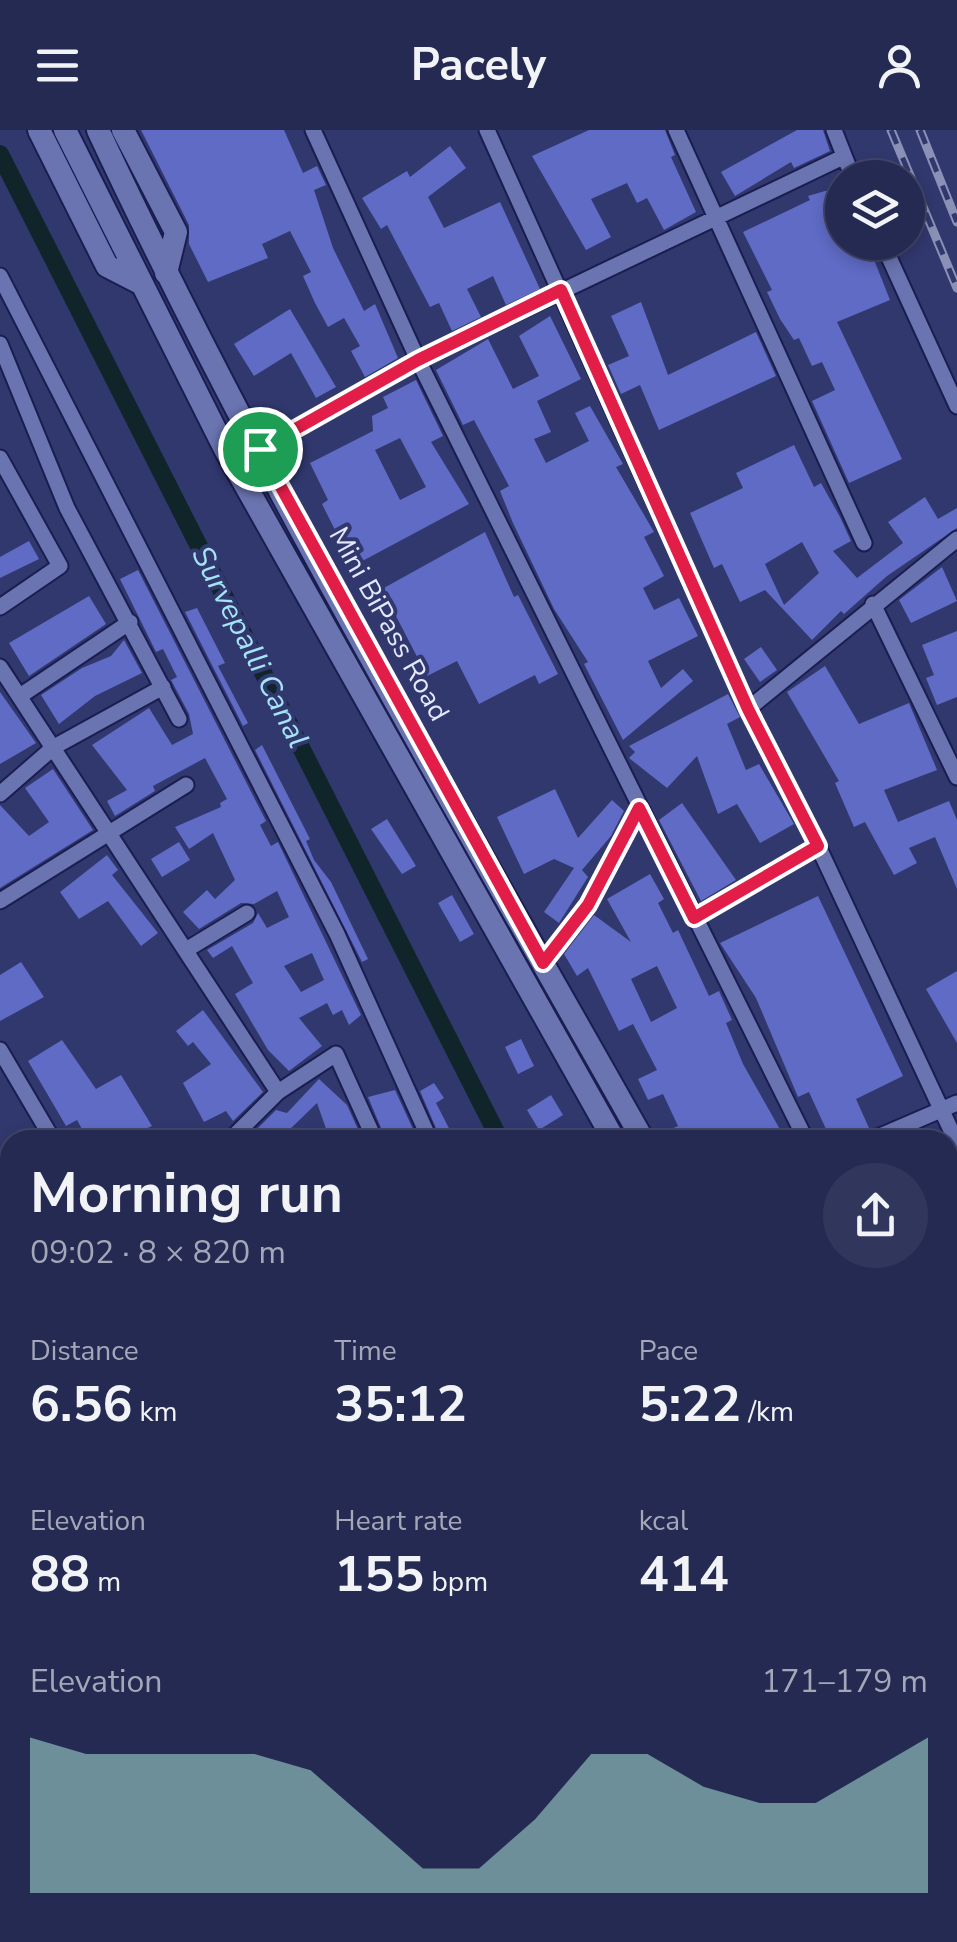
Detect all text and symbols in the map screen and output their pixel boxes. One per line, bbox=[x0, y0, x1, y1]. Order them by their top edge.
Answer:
text: Pacely bbox=[411, 35, 546, 96]
icon: menu bbox=[30, 38, 85, 93]
icon: person bbox=[872, 38, 927, 93]
map controls bbox=[825, 160, 925, 260]
button: layers bbox=[825, 160, 925, 260]
pin bbox=[218, 407, 303, 492]
icon: arrive bbox=[233, 422, 288, 477]
street label: Mini BiPass Road bbox=[320, 520, 458, 728]
water label: Survepalli Canal bbox=[181, 539, 319, 755]
text: Morning run bbox=[30, 1156, 343, 1231]
button: share bbox=[823, 1163, 928, 1268]
text: 09:02 · 8 × 820 m bbox=[30, 1231, 286, 1274]
text: Distance bbox=[30, 1332, 139, 1370]
text: Time bbox=[334, 1332, 397, 1370]
text: Pace bbox=[639, 1332, 698, 1370]
text: 6.56 bbox=[30, 1370, 132, 1439]
text: 35:12 bbox=[334, 1370, 467, 1439]
text: 5:22 bbox=[639, 1370, 741, 1439]
text: km bbox=[132, 1393, 178, 1431]
text: /km bbox=[741, 1393, 794, 1431]
text: Elevation bbox=[30, 1502, 146, 1540]
text: Heart rate bbox=[334, 1502, 462, 1540]
text: kcal bbox=[639, 1502, 688, 1540]
text: 88 bbox=[30, 1540, 90, 1609]
text: 155 bbox=[334, 1540, 424, 1609]
text: 414 bbox=[639, 1540, 729, 1609]
text: m bbox=[90, 1563, 121, 1601]
text: bpm bbox=[424, 1563, 488, 1601]
text: Elevation bbox=[30, 1660, 163, 1703]
text: 171–179 m bbox=[761, 1660, 928, 1703]

